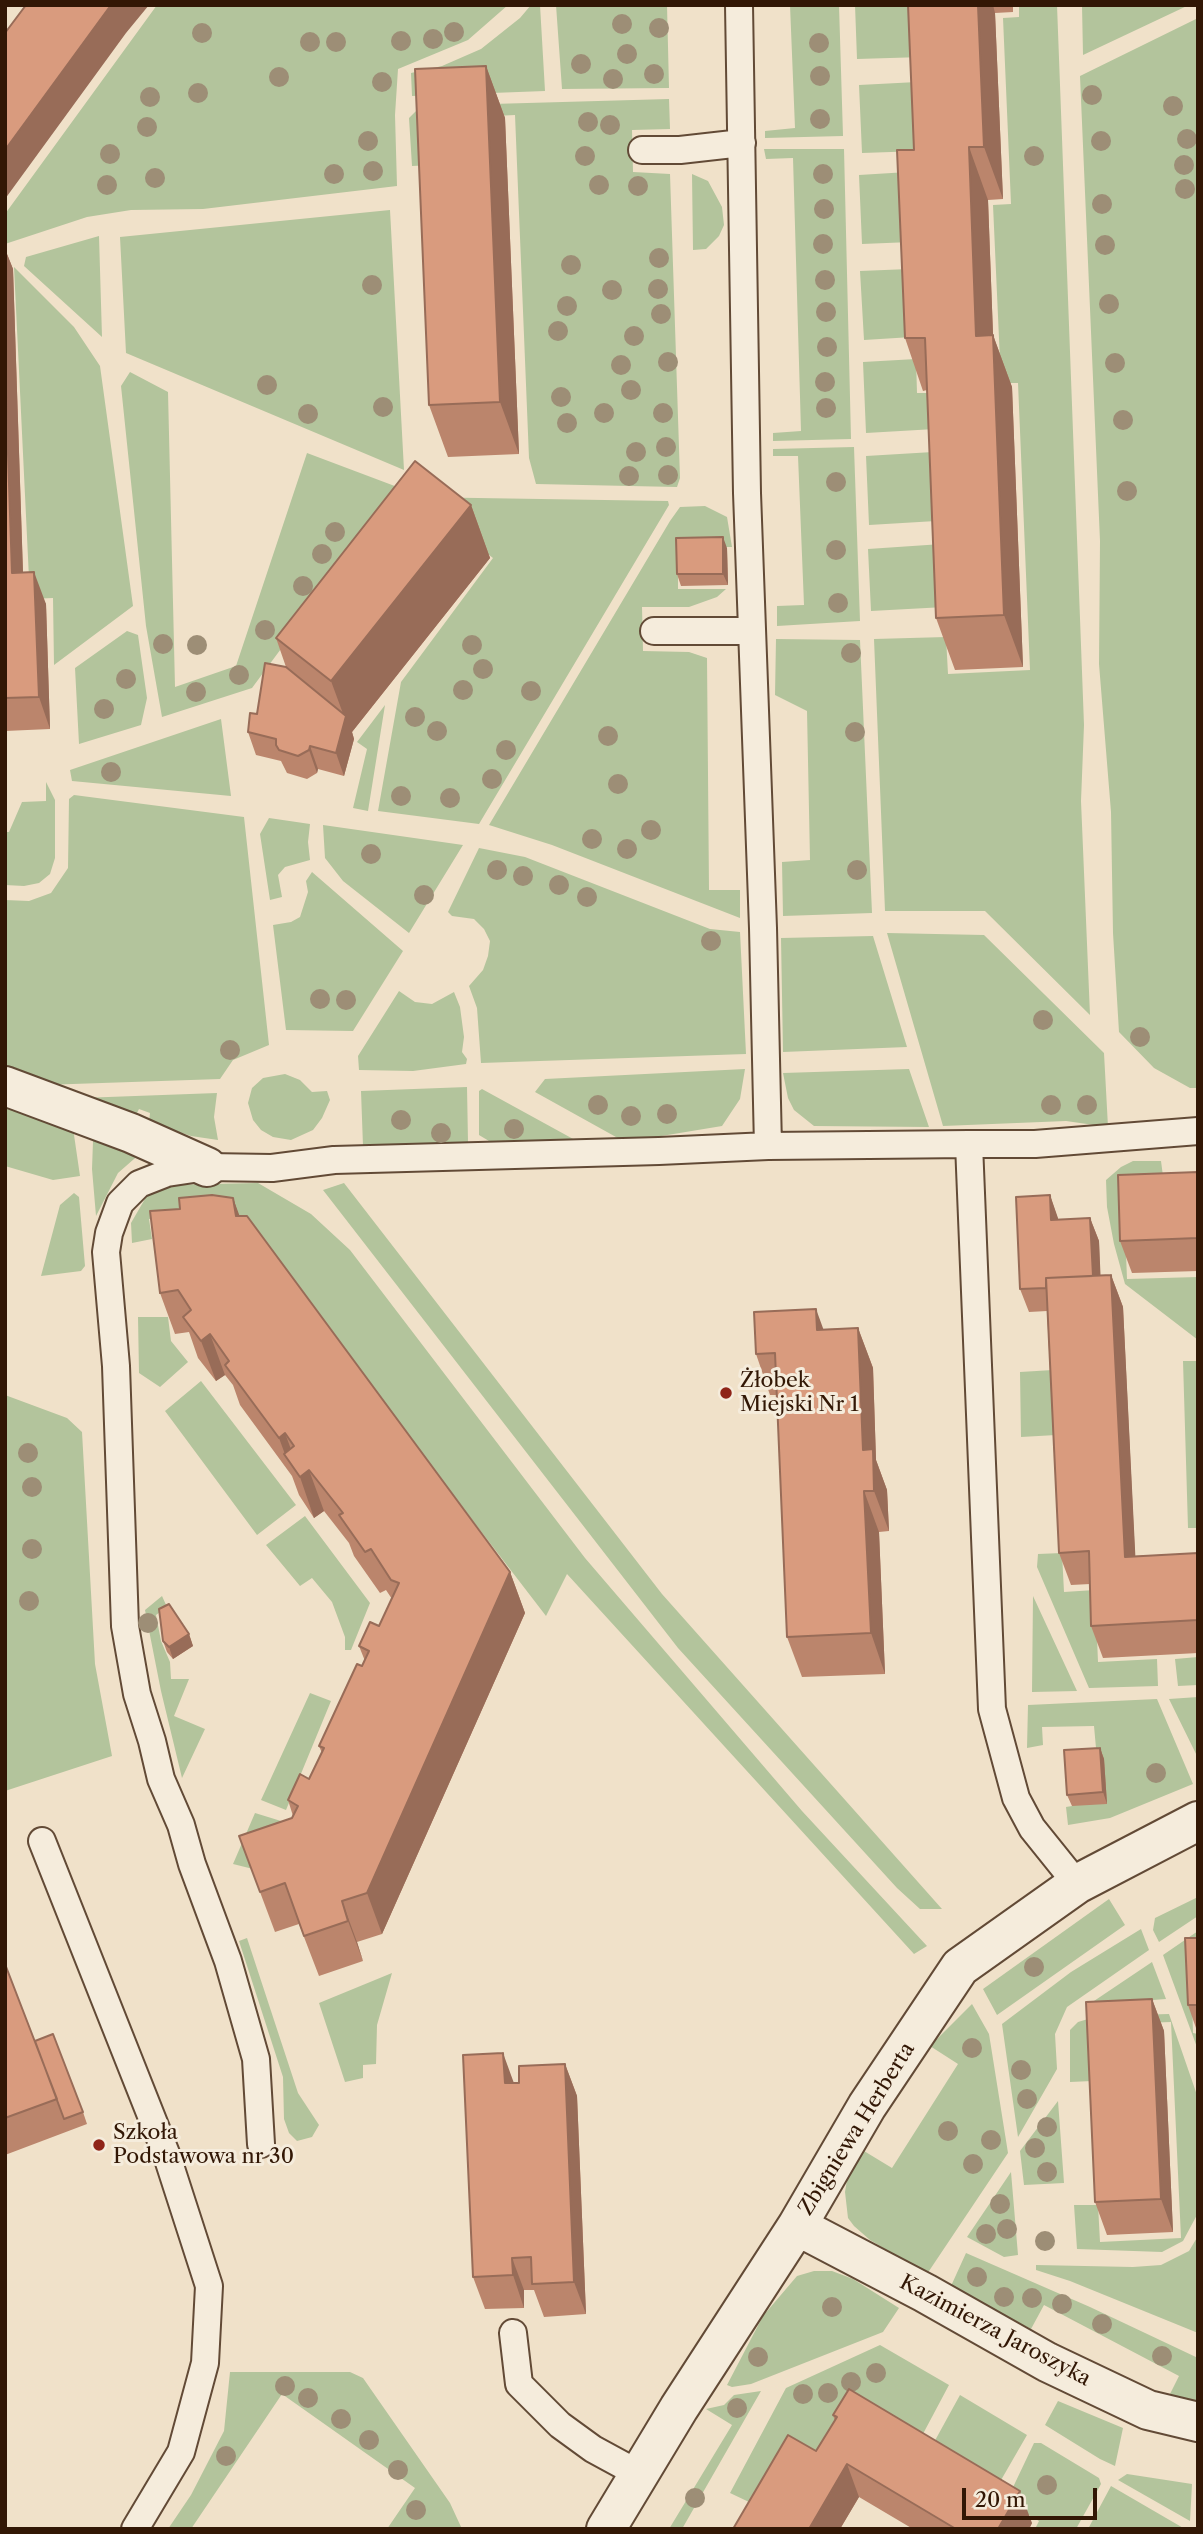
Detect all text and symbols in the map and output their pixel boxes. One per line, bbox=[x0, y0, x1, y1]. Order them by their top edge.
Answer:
place label: Żłobek Miejski Nr 1 bbox=[740, 1368, 859, 1418]
marker: Żłobek Miejski Nr 1 bbox=[718, 1385, 734, 1401]
street label: Zbigniewa Herberta bbox=[794, 2038, 920, 2220]
place label: Szkoła Podstawowa nr 30 bbox=[113, 2120, 294, 2170]
marker: Szkoła Podstawowa nr 30 bbox=[91, 2137, 107, 2153]
street label: Kazimierza Jaroszyka bbox=[895, 2270, 1095, 2392]
scale bar bbox=[965, 2474, 1100, 2518]
text: 20 m bbox=[975, 2487, 1026, 2512]

